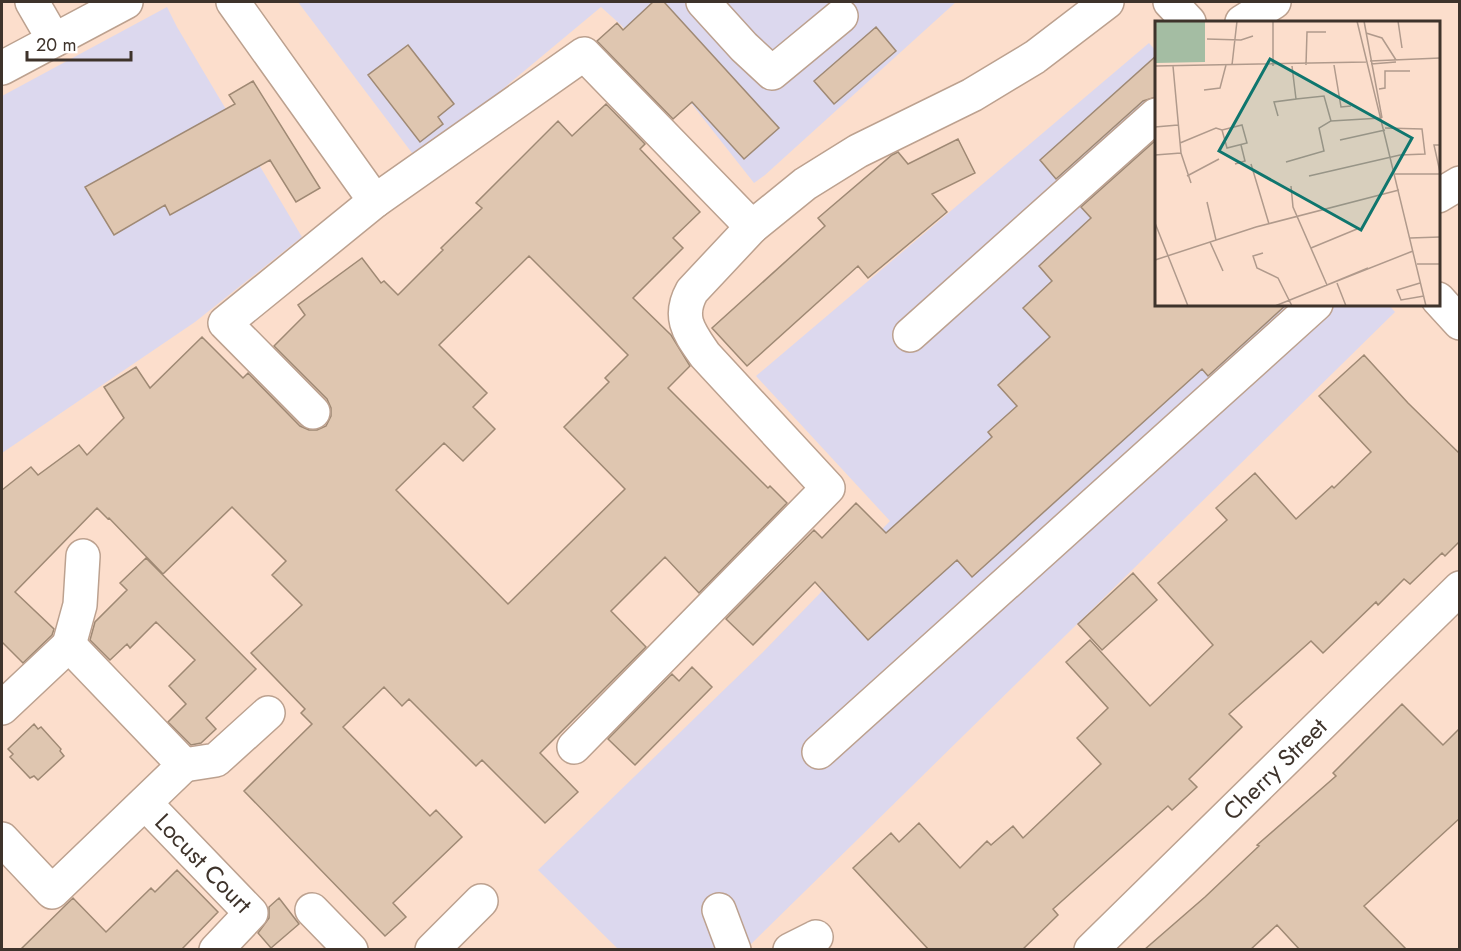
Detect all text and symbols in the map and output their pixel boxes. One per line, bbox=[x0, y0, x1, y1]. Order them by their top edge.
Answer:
inset map bbox=[1155, 21, 1440, 306]
scale bar bbox=[27, 24, 130, 62]
text: 20 m bbox=[36, 32, 76, 58]
street label: Cherry Street bbox=[1215, 709, 1335, 828]
street label: Locust Court bbox=[147, 805, 260, 921]

